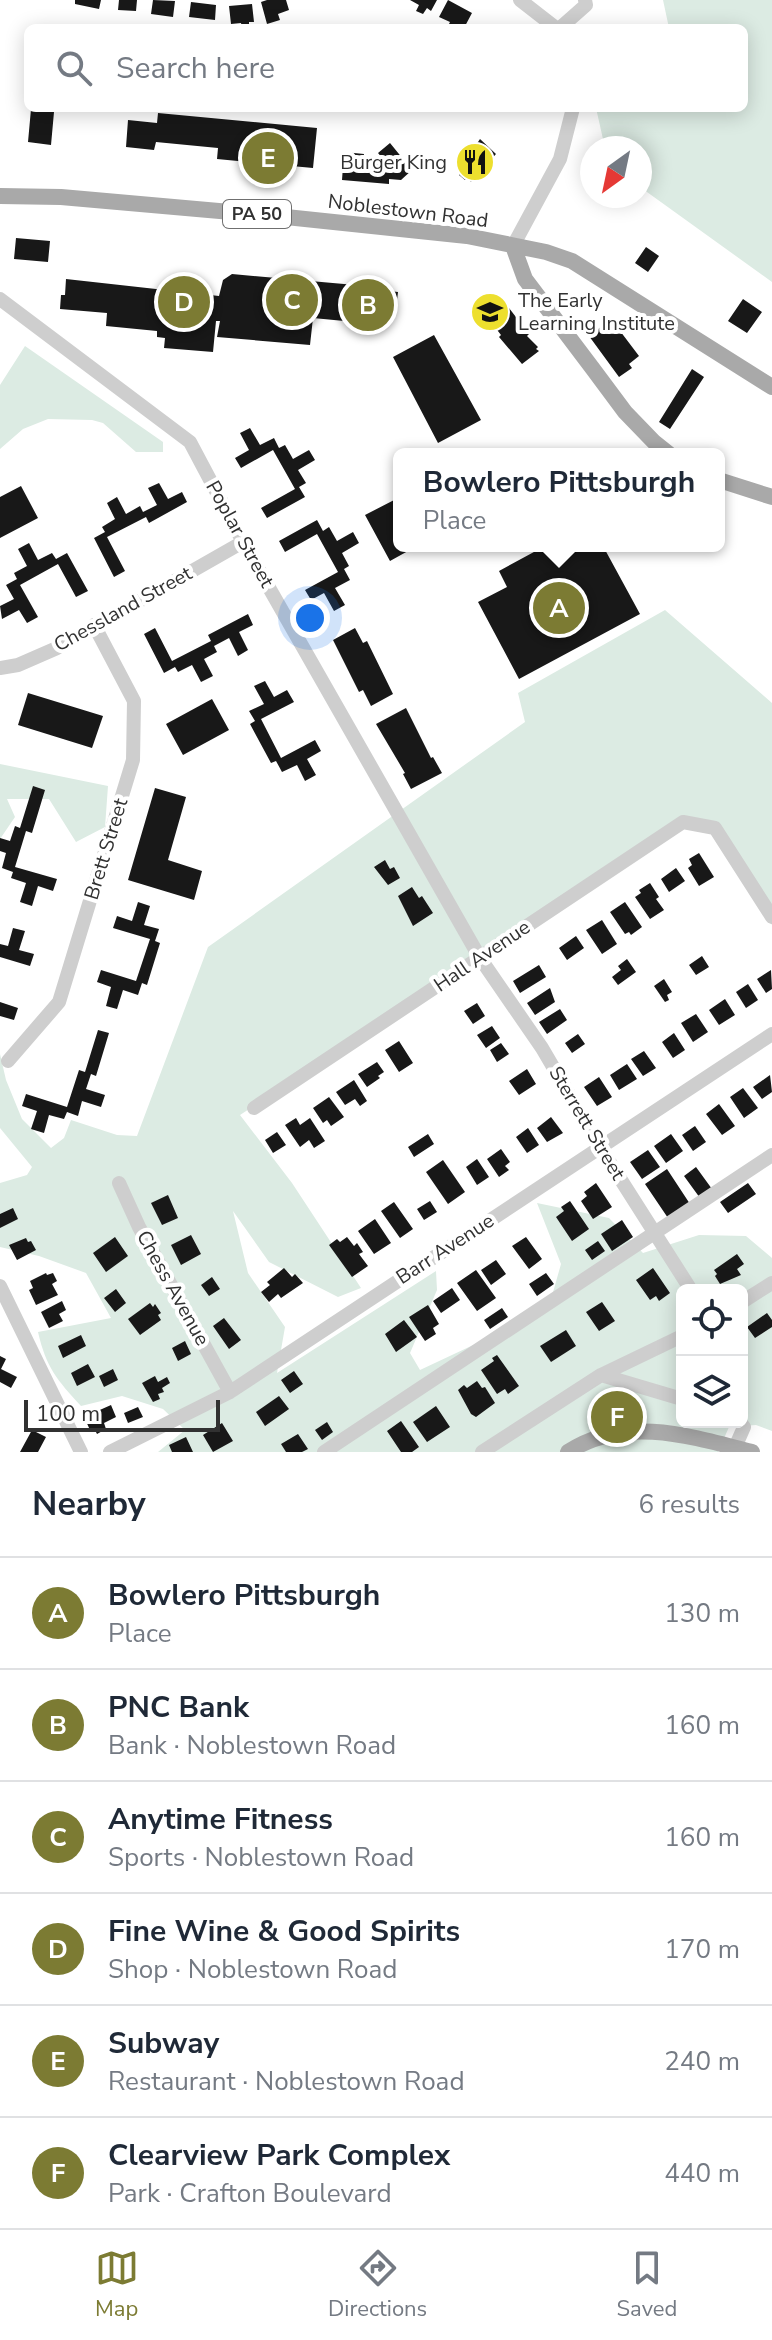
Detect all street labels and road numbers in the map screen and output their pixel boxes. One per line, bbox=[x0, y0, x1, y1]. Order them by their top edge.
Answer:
street label: Noblestown Road bbox=[326, 188, 490, 234]
road number: PA 50 bbox=[223, 200, 291, 228]
street label: Poplar Street bbox=[199, 476, 281, 593]
street label: Chessland Street bbox=[49, 559, 198, 658]
street label: Brett Street bbox=[78, 794, 134, 903]
street label: Hall Avenue bbox=[428, 914, 536, 998]
street label: Sterrett Street bbox=[542, 1061, 632, 1186]
street label: Barr Avenue bbox=[391, 1207, 499, 1291]
street label: Chess Avenue bbox=[130, 1226, 216, 1350]

